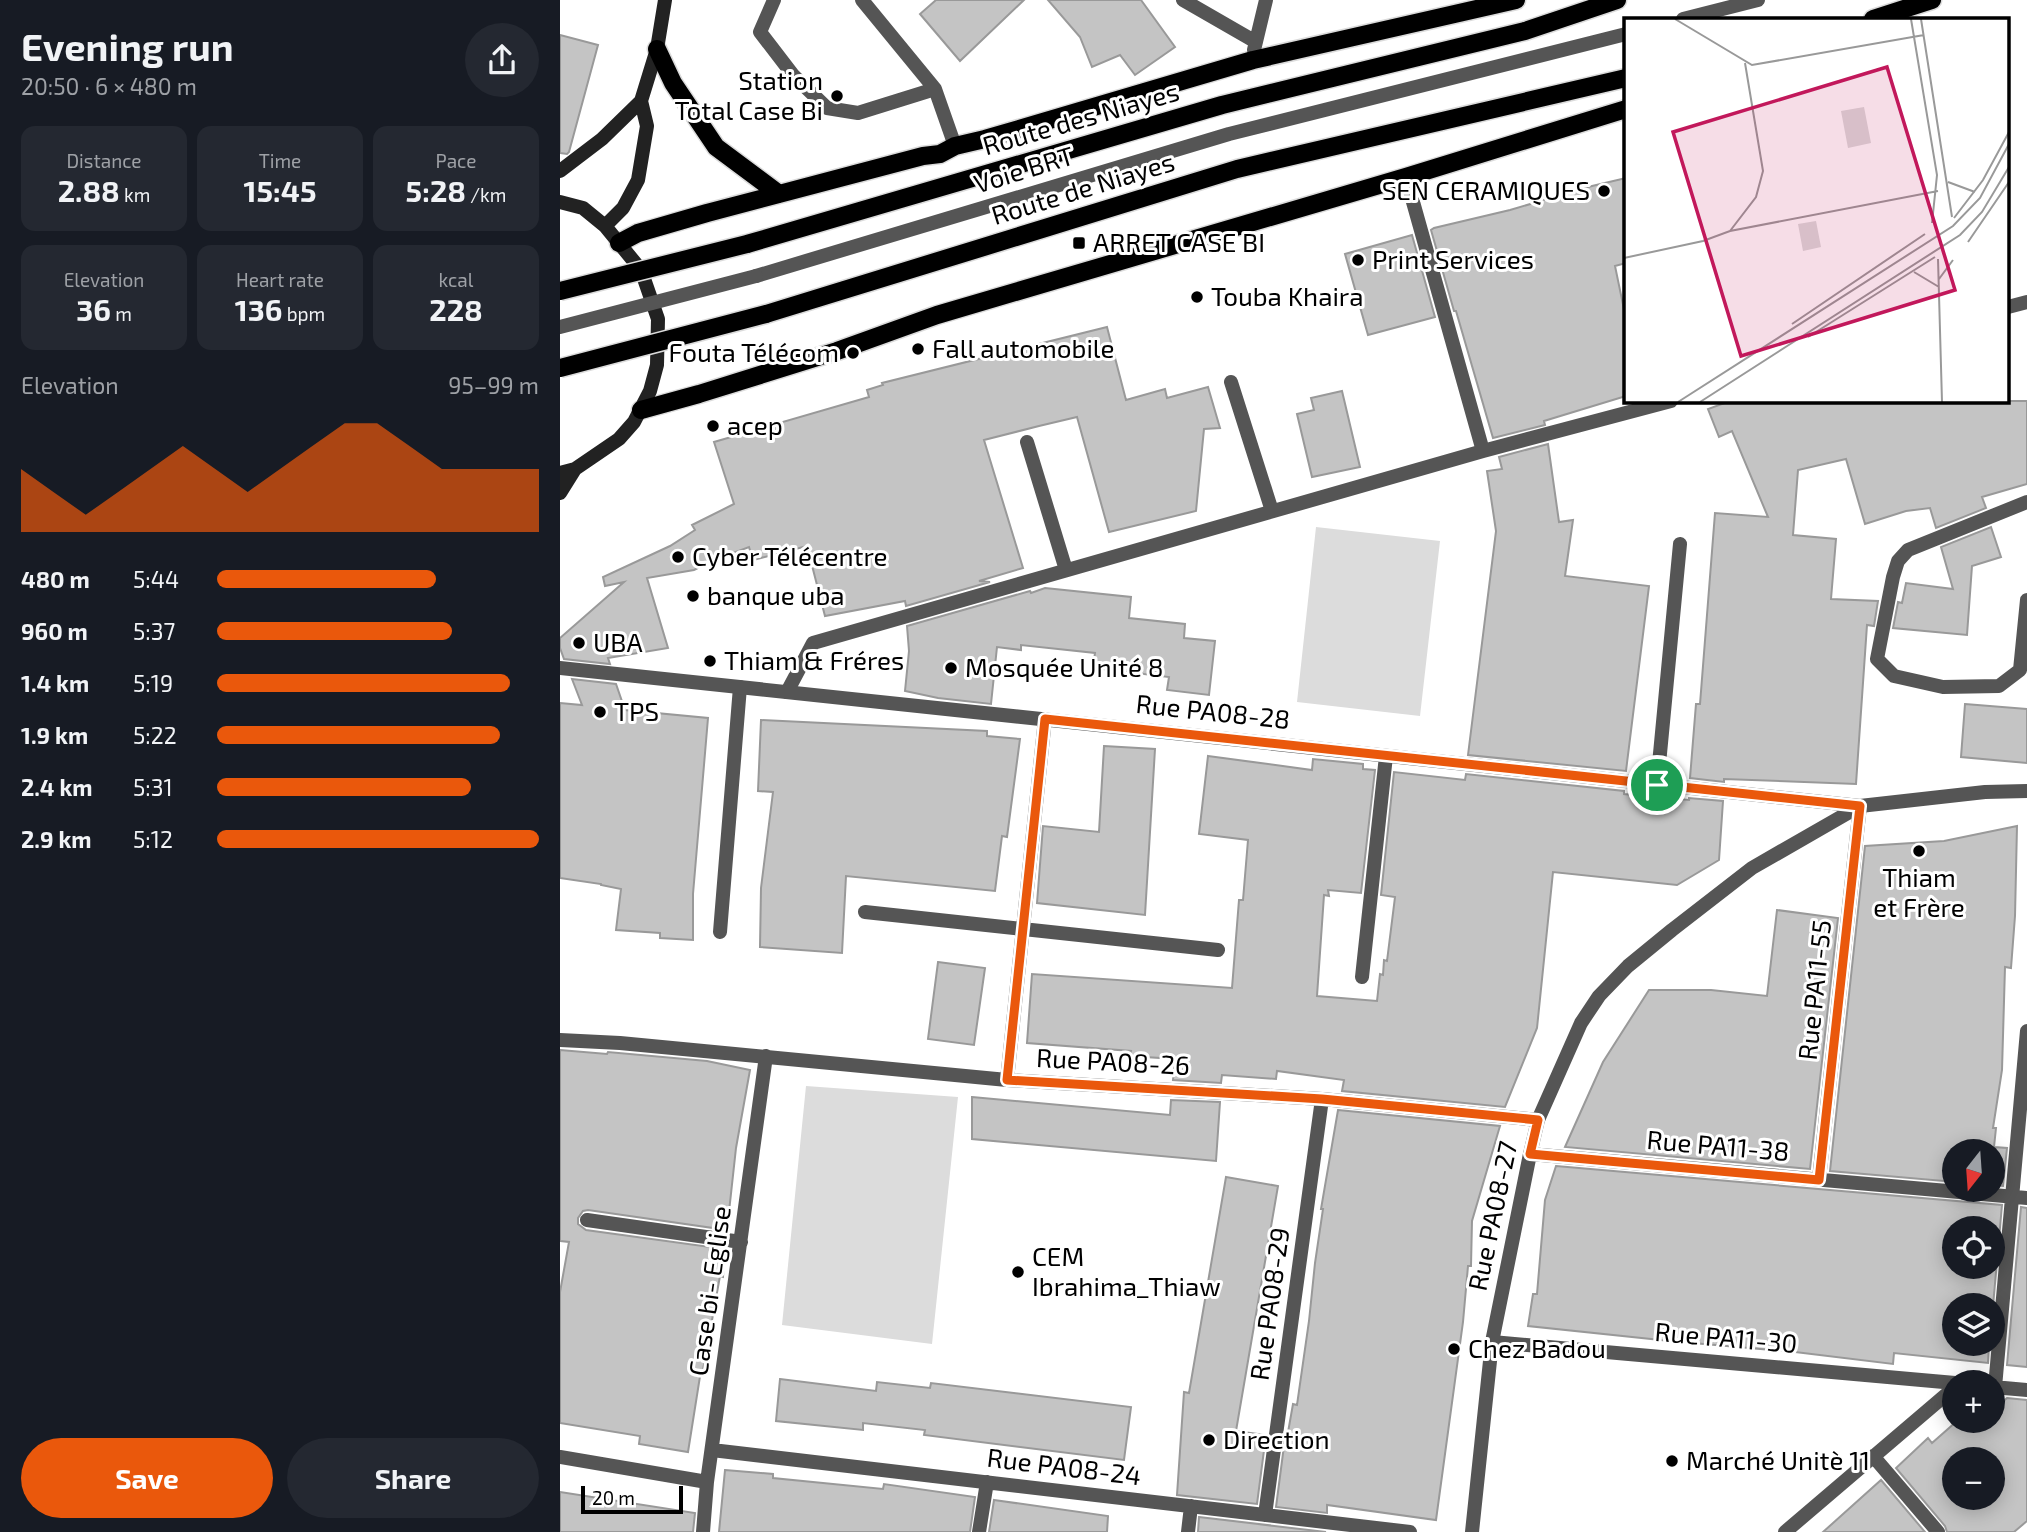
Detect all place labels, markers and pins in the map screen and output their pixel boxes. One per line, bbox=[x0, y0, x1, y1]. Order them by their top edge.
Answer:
place label: Station Total Case Bi bbox=[674, 64, 823, 125]
marker: Station Total Case Bi bbox=[829, 88, 845, 104]
place label: SEN CERAMIQUES bbox=[1382, 174, 1590, 205]
marker: SEN CERAMIQUES bbox=[1596, 183, 1612, 199]
place label: ARRET CASE BI bbox=[1093, 226, 1265, 257]
marker: ARRET CASE BI bbox=[1071, 235, 1087, 251]
place label: Print Services bbox=[1372, 243, 1534, 274]
marker: Print Services bbox=[1350, 252, 1366, 268]
place label: Touba Khaira bbox=[1211, 280, 1364, 311]
marker: Touba Khaira bbox=[1189, 289, 1205, 305]
place label: Fall automobile bbox=[932, 332, 1115, 363]
place label: Fouta Télécom bbox=[669, 336, 839, 367]
marker: Fall automobile bbox=[910, 341, 926, 357]
marker: Fouta Télécom bbox=[845, 345, 861, 361]
place label: acep bbox=[727, 409, 783, 440]
marker: acep bbox=[705, 418, 721, 434]
place label: Cyber Télécentre bbox=[692, 540, 888, 571]
marker: Cyber Télécentre bbox=[670, 549, 686, 565]
place label: banque uba bbox=[707, 579, 845, 610]
marker: banque uba bbox=[685, 588, 701, 604]
place label: UBA bbox=[593, 626, 643, 657]
marker: UBA bbox=[571, 635, 587, 651]
place label: Thiam & Fréres bbox=[724, 644, 904, 675]
place label: Mosquée Unité 8 bbox=[965, 651, 1163, 682]
marker: Thiam & Fréres bbox=[702, 653, 718, 669]
marker: Mosquée Unité 8 bbox=[943, 660, 959, 676]
place label: TPS bbox=[614, 695, 659, 726]
marker: TPS bbox=[592, 704, 608, 720]
pin bbox=[1627, 755, 1687, 815]
marker: Thiam et Frère bbox=[1911, 843, 1927, 859]
place label: Thiam et Frère bbox=[1873, 861, 1965, 922]
place label: CEM Ibrahima_Thiaw bbox=[1032, 1240, 1221, 1301]
marker: CEM Ibrahima_Thiaw bbox=[1010, 1264, 1026, 1280]
place label: Chez Badou bbox=[1468, 1332, 1606, 1363]
marker: Chez Badou bbox=[1446, 1341, 1462, 1357]
place label: Direction bbox=[1223, 1423, 1330, 1454]
marker: Direction bbox=[1201, 1432, 1217, 1448]
place label: Marché Unitè 11 bbox=[1686, 1444, 1870, 1475]
marker: Marché Unitè 11 bbox=[1664, 1453, 1680, 1469]

